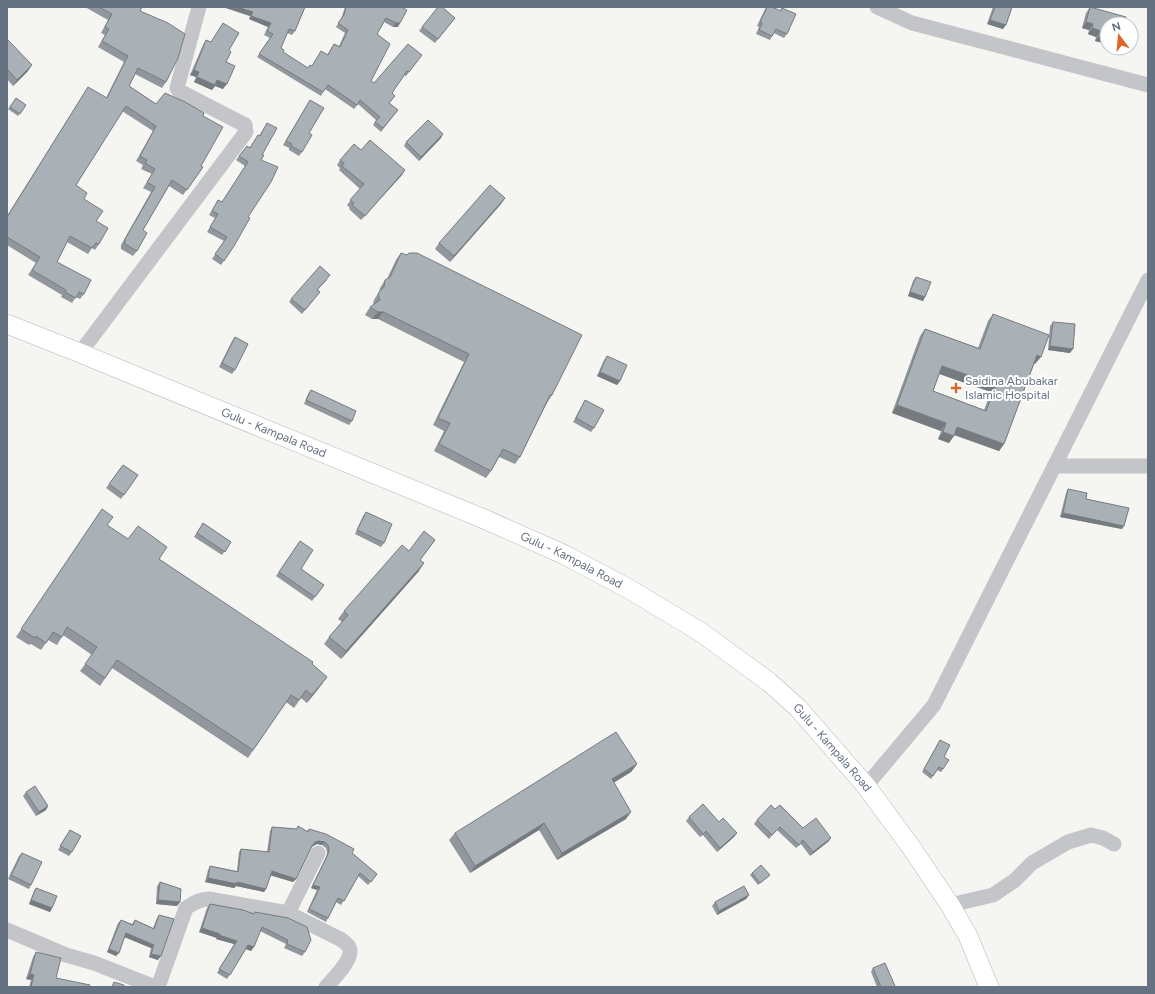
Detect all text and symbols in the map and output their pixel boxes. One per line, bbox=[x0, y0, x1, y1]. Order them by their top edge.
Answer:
north arrow bbox=[1099, 16, 1139, 56]
text: N bbox=[1110, 19, 1122, 34]
place label: Saidina Abubakar Islamic Hospital bbox=[965, 374, 1058, 402]
marker: Saidina Abubakar Islamic Hospital bbox=[950, 382, 962, 394]
street label: Gulu - Kampala Road bbox=[219, 405, 328, 460]
street label: Gulu - Kampala Road bbox=[518, 529, 625, 591]
street label: Gulu - Kampala Road bbox=[790, 701, 875, 794]

